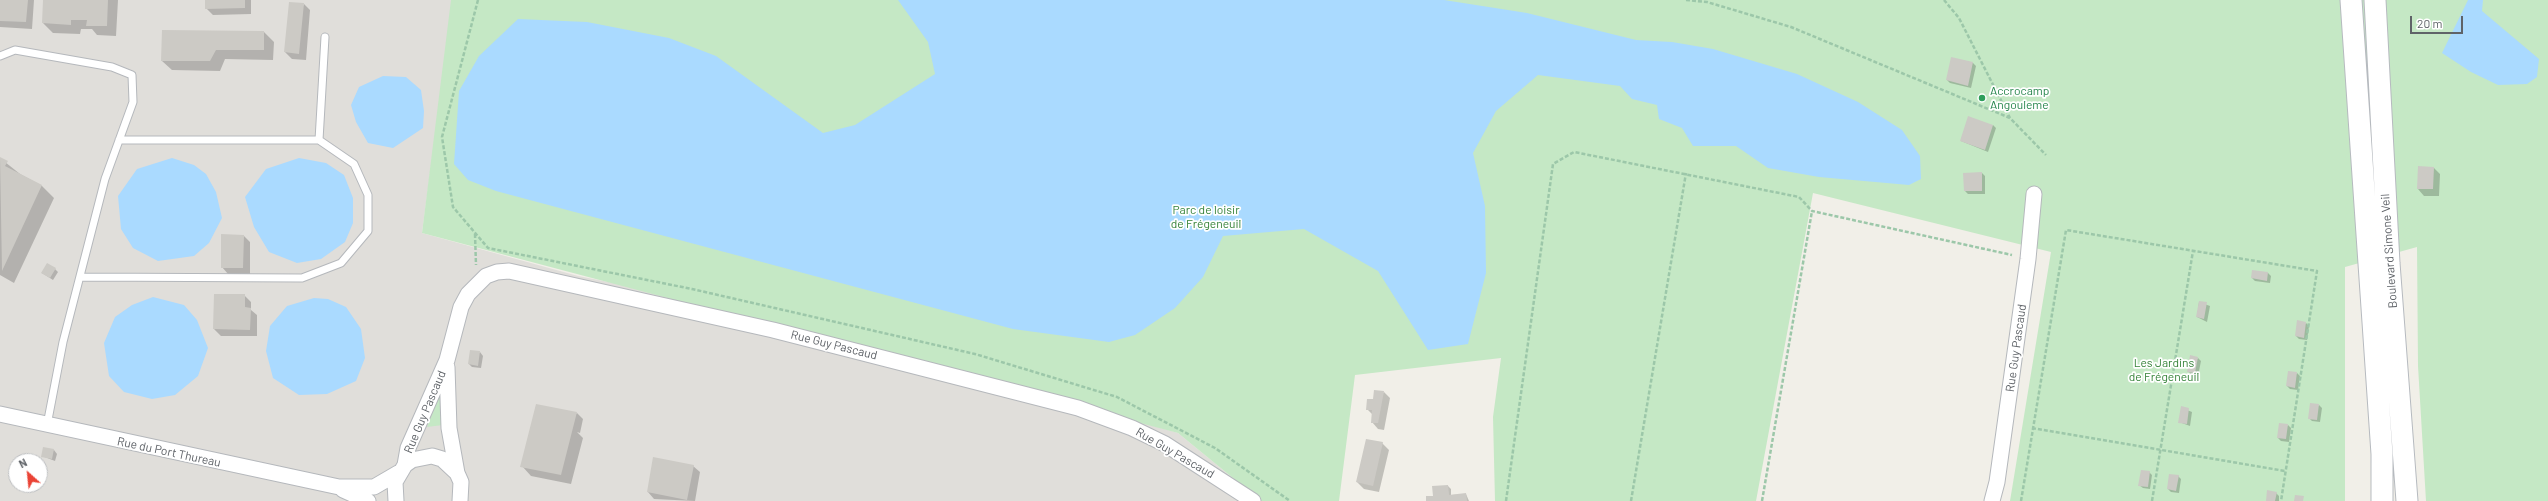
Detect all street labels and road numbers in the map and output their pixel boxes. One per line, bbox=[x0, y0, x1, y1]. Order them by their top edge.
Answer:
street label: Boulevard Simone Veil bbox=[2378, 193, 2400, 309]
street label: Rue Guy Pascaud bbox=[2003, 303, 2029, 393]
street label: Rue Guy Pascaud bbox=[789, 327, 879, 363]
street label: Rue Guy Pascaud bbox=[401, 368, 449, 456]
street label: Rue Guy Pascaud bbox=[1133, 425, 1217, 481]
street label: Rue du Port Thureau bbox=[116, 434, 222, 470]

